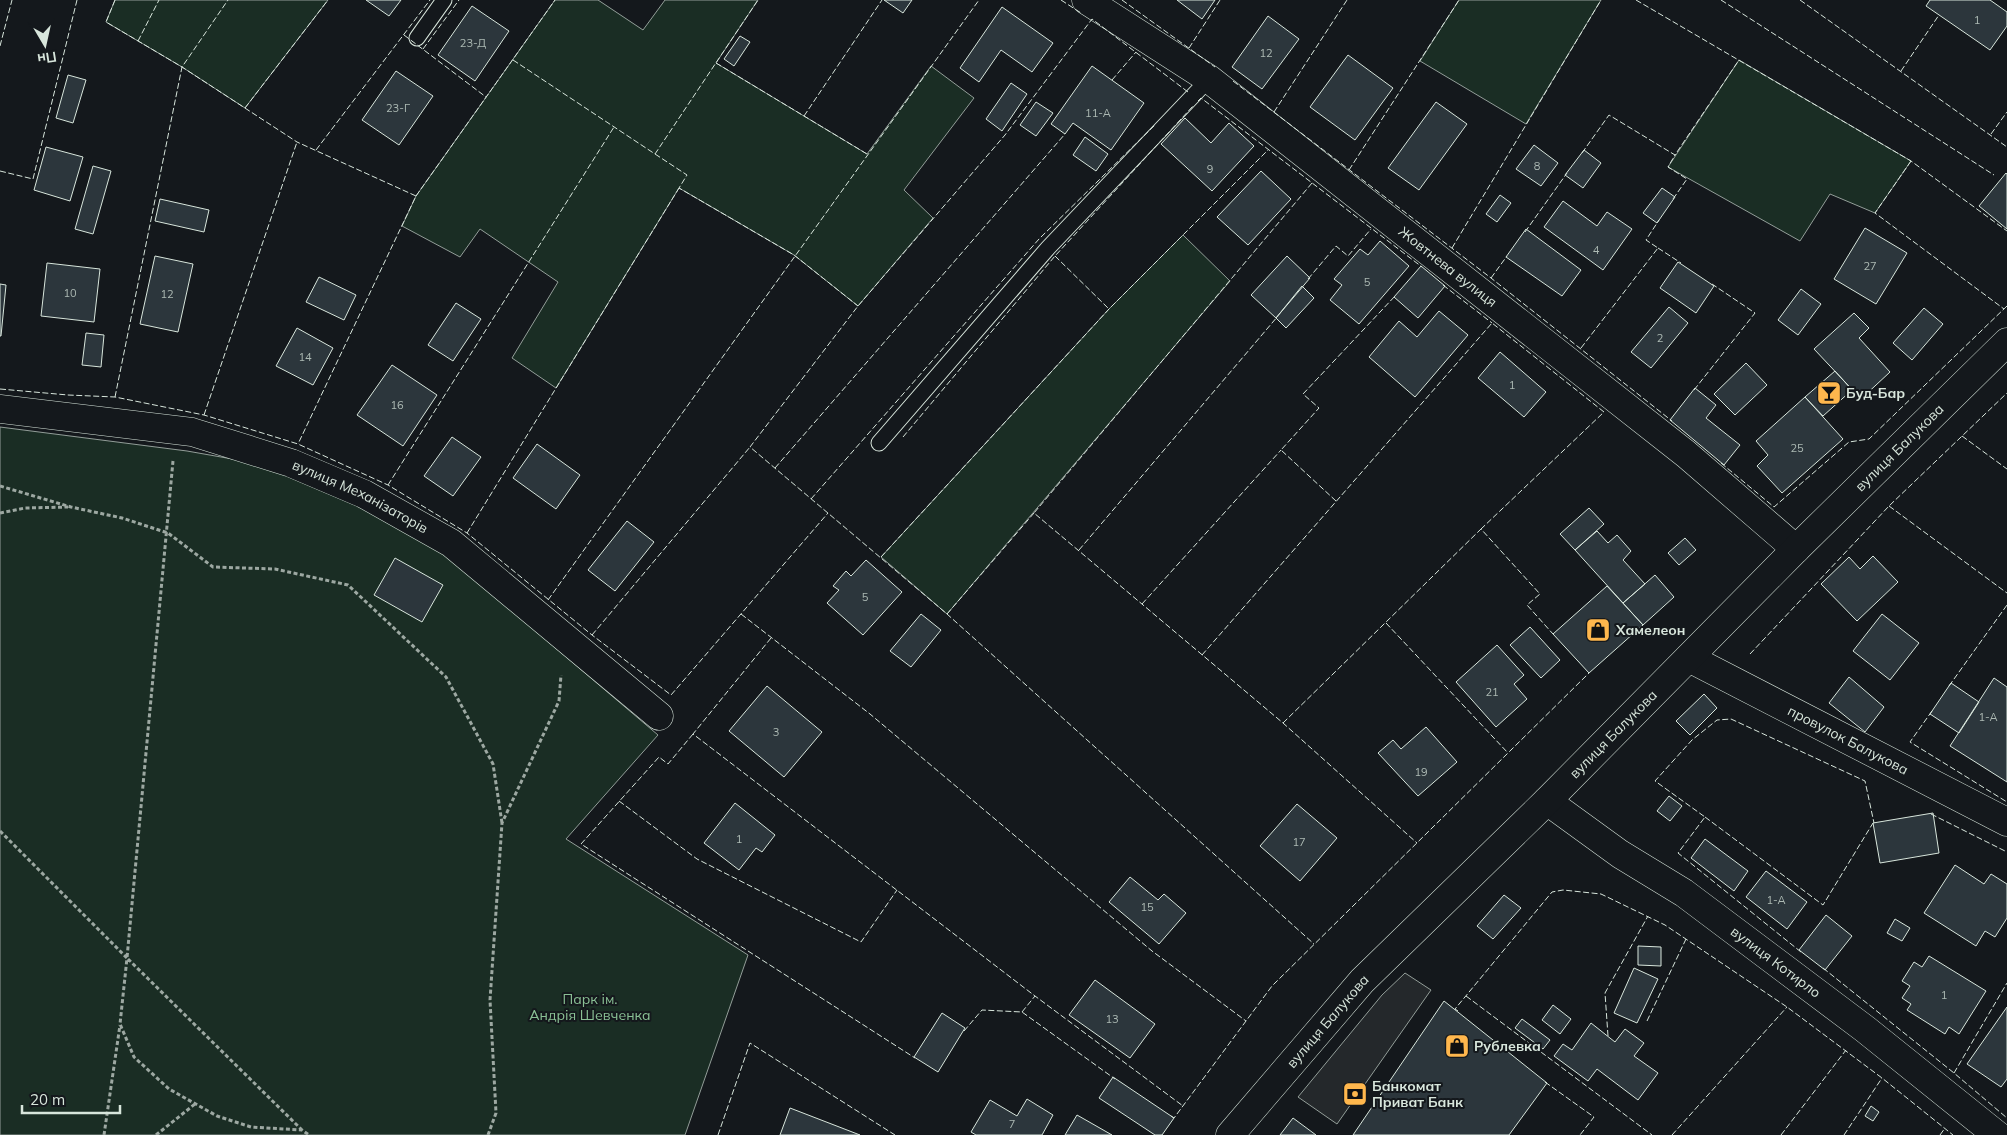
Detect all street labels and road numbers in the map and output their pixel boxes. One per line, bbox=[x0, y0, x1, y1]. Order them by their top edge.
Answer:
street label: Жовтнева вулиця bbox=[1395, 223, 1501, 311]
street label: вулиця Балукова bbox=[1851, 400, 1948, 495]
street label: вулиця Механізаторів bbox=[290, 456, 431, 537]
street label: вулиця Балукова bbox=[1565, 686, 1661, 782]
street label: провулок Балукова bbox=[1785, 701, 1912, 779]
street label: вулиця Котирло bbox=[1727, 922, 1824, 1002]
street label: вулиця Балукова bbox=[1283, 970, 1372, 1072]

